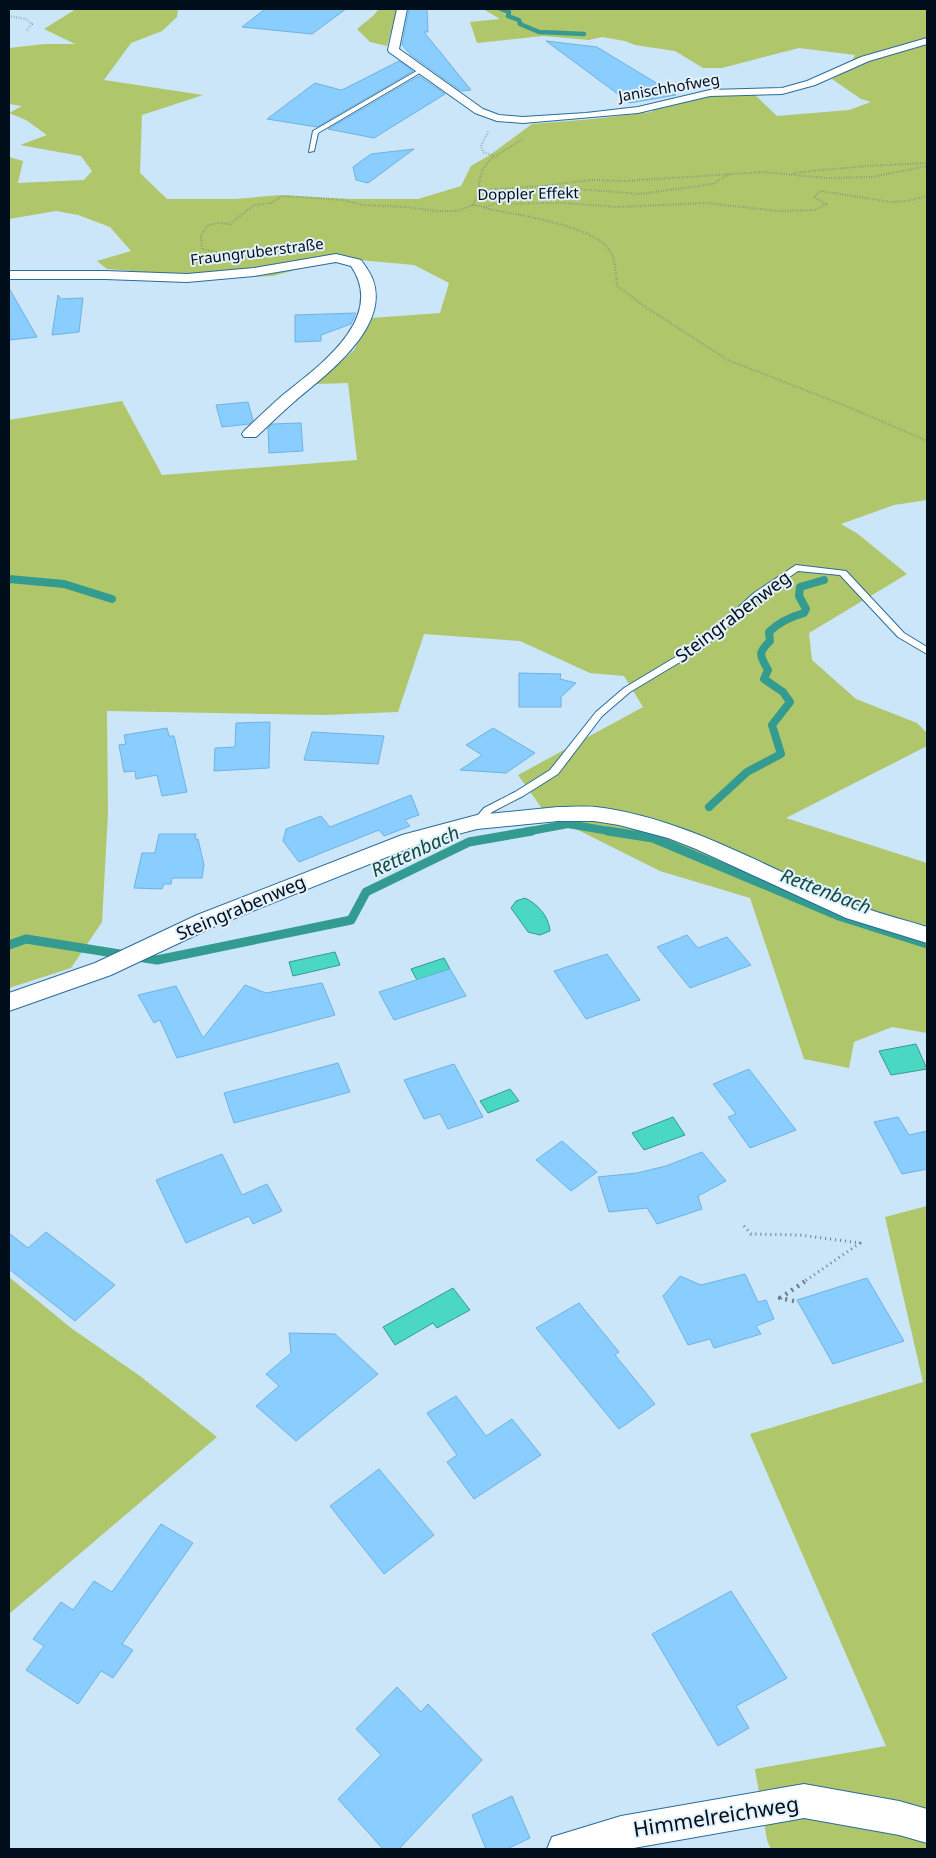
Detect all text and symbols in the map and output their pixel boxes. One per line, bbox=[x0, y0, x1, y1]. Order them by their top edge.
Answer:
street label: Janischhofweg bbox=[615, 68, 721, 106]
street label: Doppler Effekt bbox=[477, 182, 579, 204]
street label: Fraungruberstraße bbox=[189, 233, 325, 269]
street label: Steingrabenweg bbox=[670, 565, 795, 667]
water label: Rettenbach bbox=[367, 819, 463, 883]
water label: Rettenbach bbox=[777, 862, 875, 920]
street label: Steingrabenweg bbox=[172, 869, 309, 945]
street label: Himmelreichweg bbox=[631, 1789, 801, 1843]

